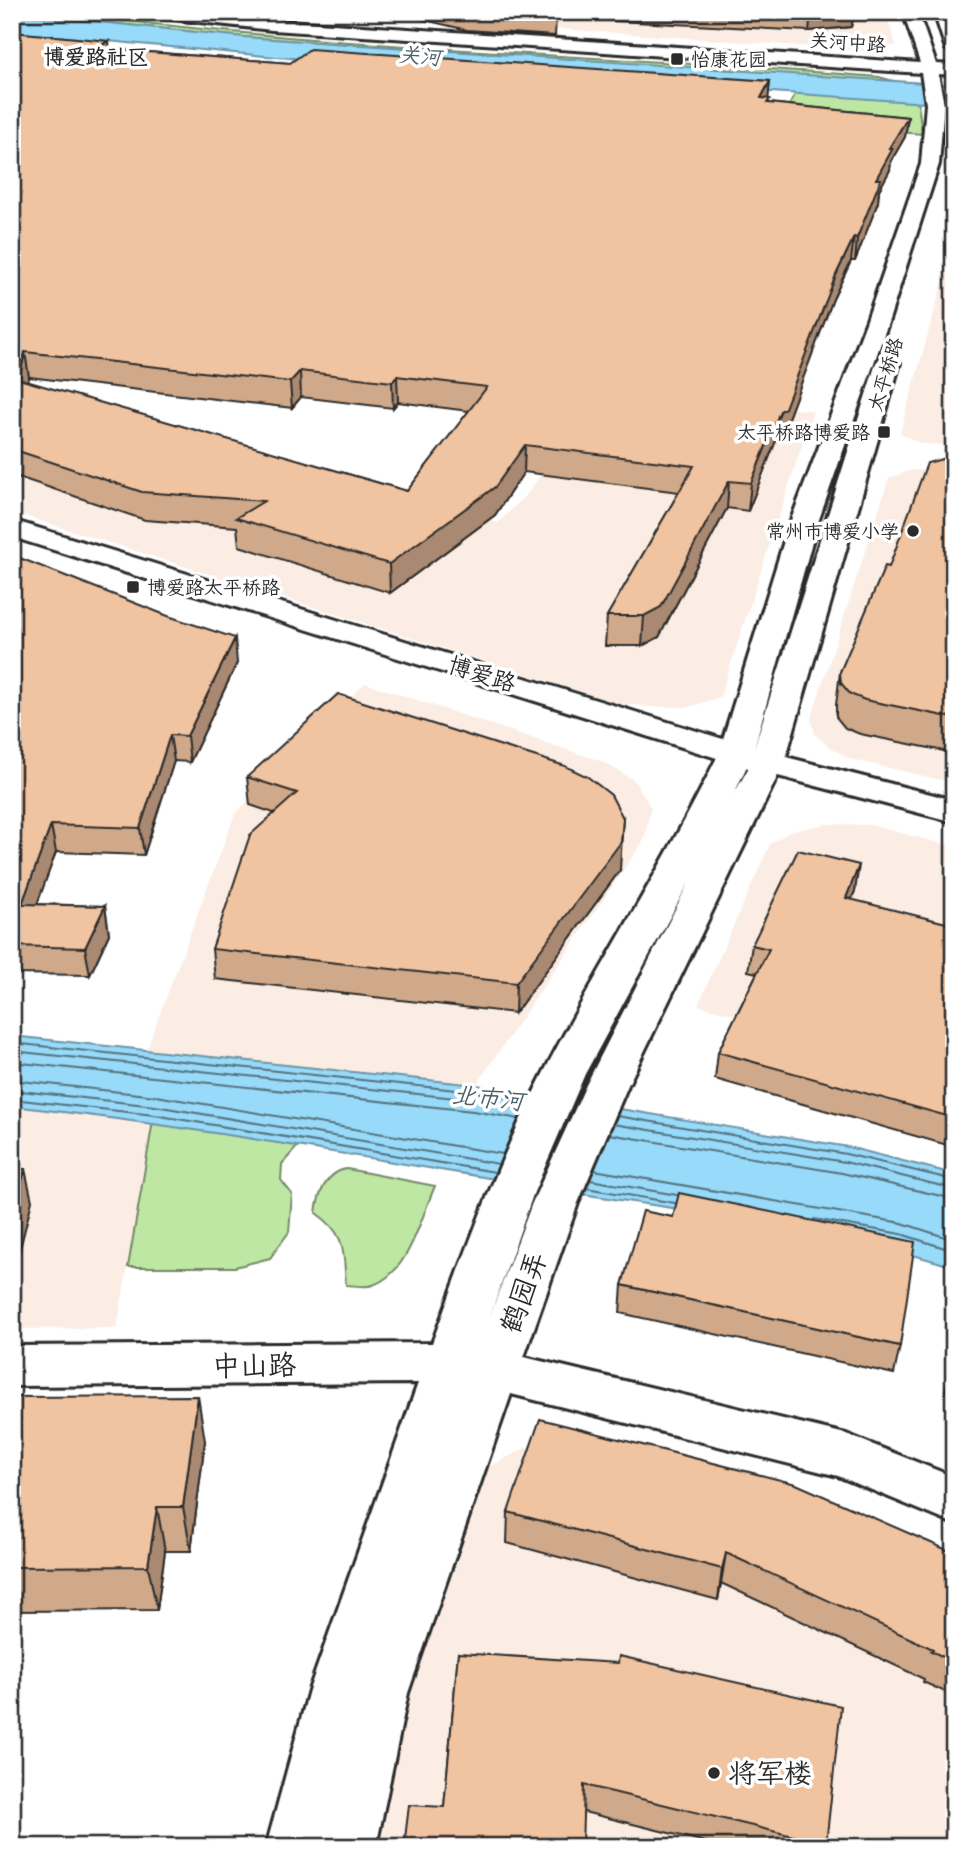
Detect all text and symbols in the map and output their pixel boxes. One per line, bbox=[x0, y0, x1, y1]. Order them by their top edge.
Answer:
street label: 关河中路 bbox=[809, 28, 887, 57]
water label: 关河 bbox=[398, 41, 445, 70]
district label: 博爱路社区 bbox=[44, 44, 149, 69]
place label: 怡康花园 bbox=[691, 48, 767, 71]
marker: 怡康花园 bbox=[669, 51, 685, 67]
street label: 太平桥路 bbox=[863, 334, 908, 414]
place label: 太平桥路博爱路 bbox=[737, 421, 870, 444]
marker: 太平桥路博爱路 bbox=[876, 424, 892, 440]
place label: 常州市博爱小学 bbox=[766, 520, 899, 543]
marker: 常州市博爱小学 bbox=[905, 523, 921, 539]
place label: 博爱路太平桥路 bbox=[147, 576, 280, 599]
marker: 博爱路太平桥路 bbox=[125, 579, 141, 595]
street label: 博爱路 bbox=[445, 651, 519, 697]
water label: 北市河 bbox=[451, 1079, 529, 1116]
street label: 鹤园弄 bbox=[493, 1247, 553, 1337]
street label: 中山路 bbox=[212, 1347, 296, 1383]
place label: 将军楼 bbox=[728, 1756, 812, 1790]
marker: 将军楼 bbox=[706, 1765, 722, 1781]

